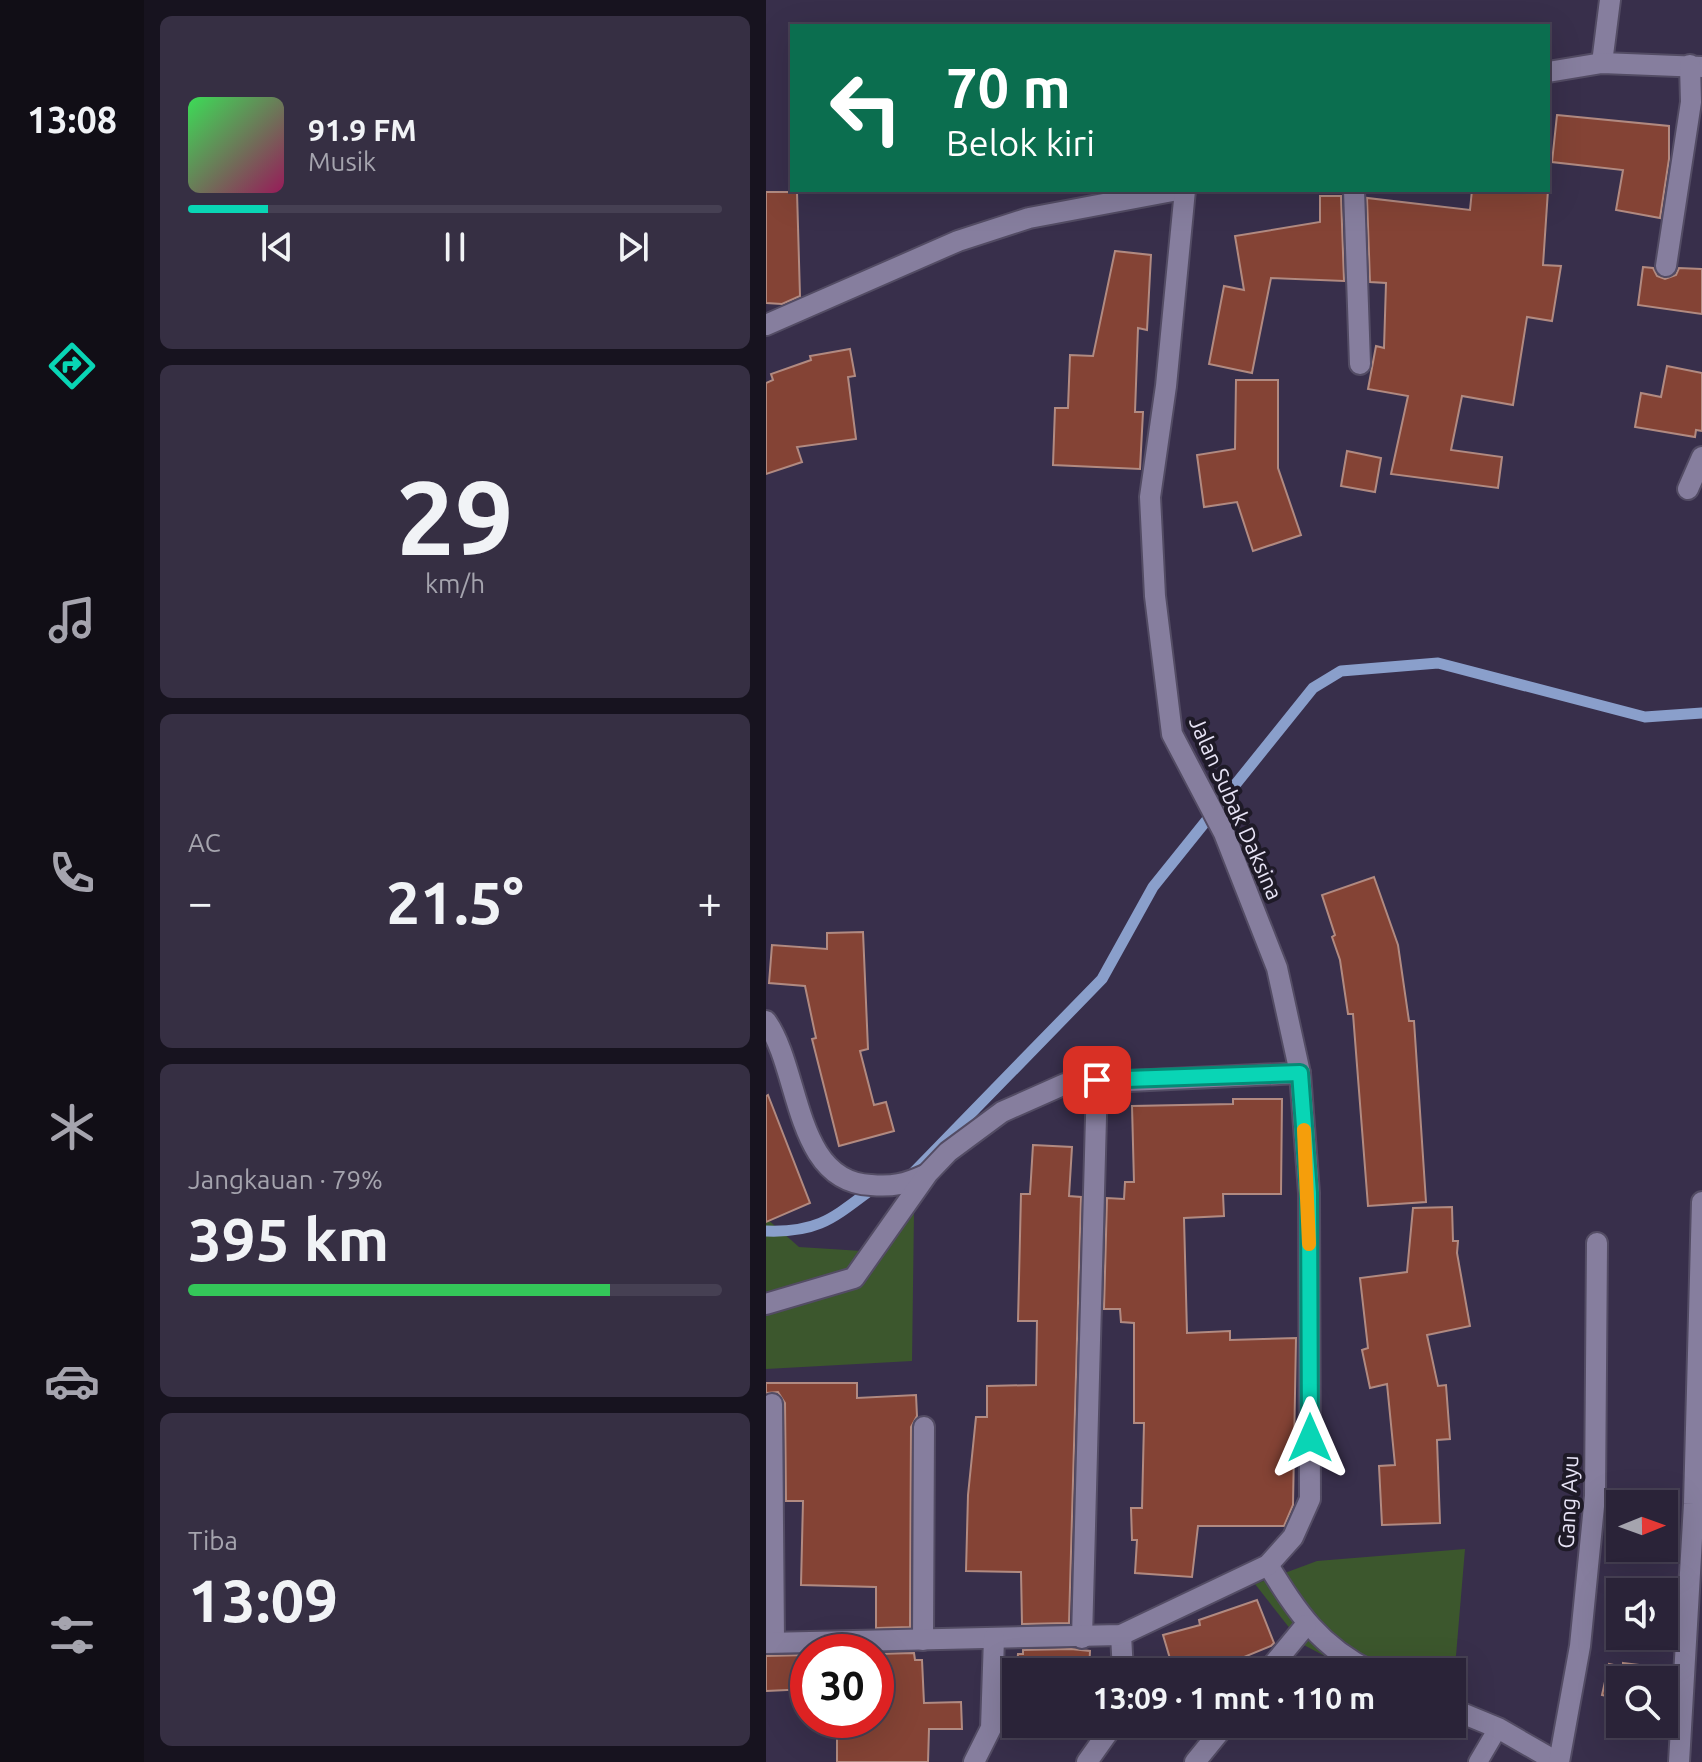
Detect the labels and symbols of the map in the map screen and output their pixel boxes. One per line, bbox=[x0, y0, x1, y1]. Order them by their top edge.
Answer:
street label: Jalan Subak Daksina bbox=[1185, 712, 1288, 903]
pin bbox=[1063, 1046, 1131, 1114]
position arrow bbox=[1268, 1396, 1352, 1480]
street label: Gang Ayu bbox=[1553, 1455, 1582, 1549]
north arrow bbox=[1606, 1490, 1678, 1562]
speed limit sign: 30 bbox=[790, 1634, 894, 1738]

